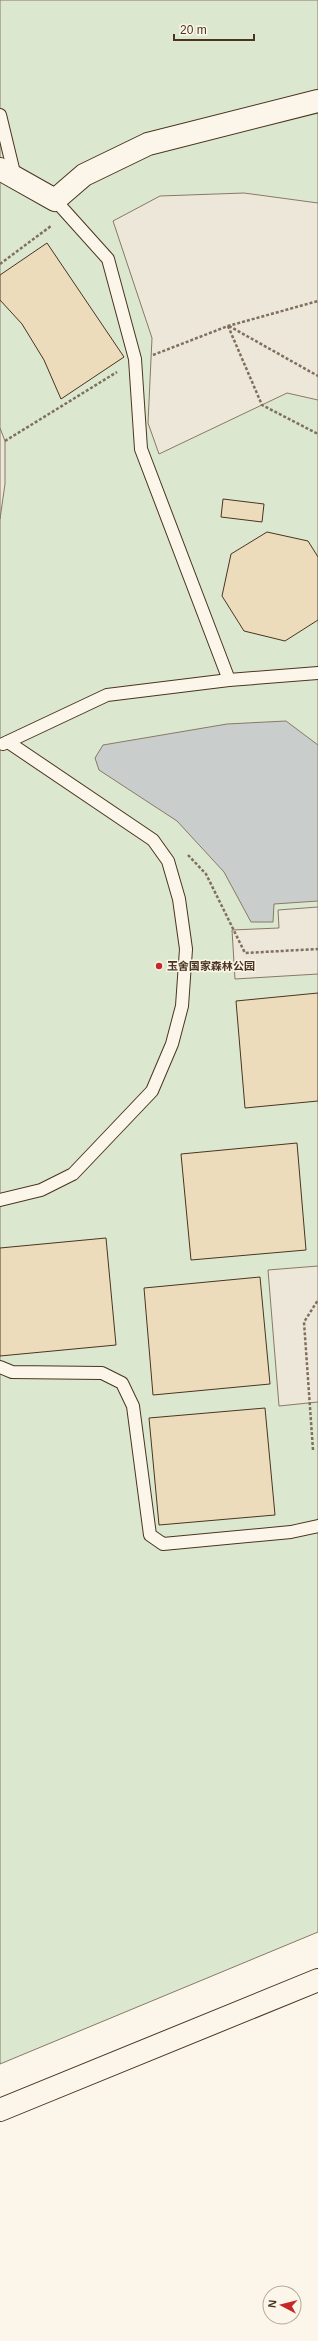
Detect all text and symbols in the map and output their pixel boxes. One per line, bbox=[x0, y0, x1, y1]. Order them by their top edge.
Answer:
scale bar bbox=[174, 16, 254, 42]
text: 20 m bbox=[180, 23, 207, 37]
place label: 玉舍国家森林公园 bbox=[167, 960, 255, 972]
marker: 玉舍国家森林公园 bbox=[154, 961, 164, 971]
north arrow bbox=[262, 2285, 302, 2325]
text: N bbox=[266, 2299, 279, 2308]

